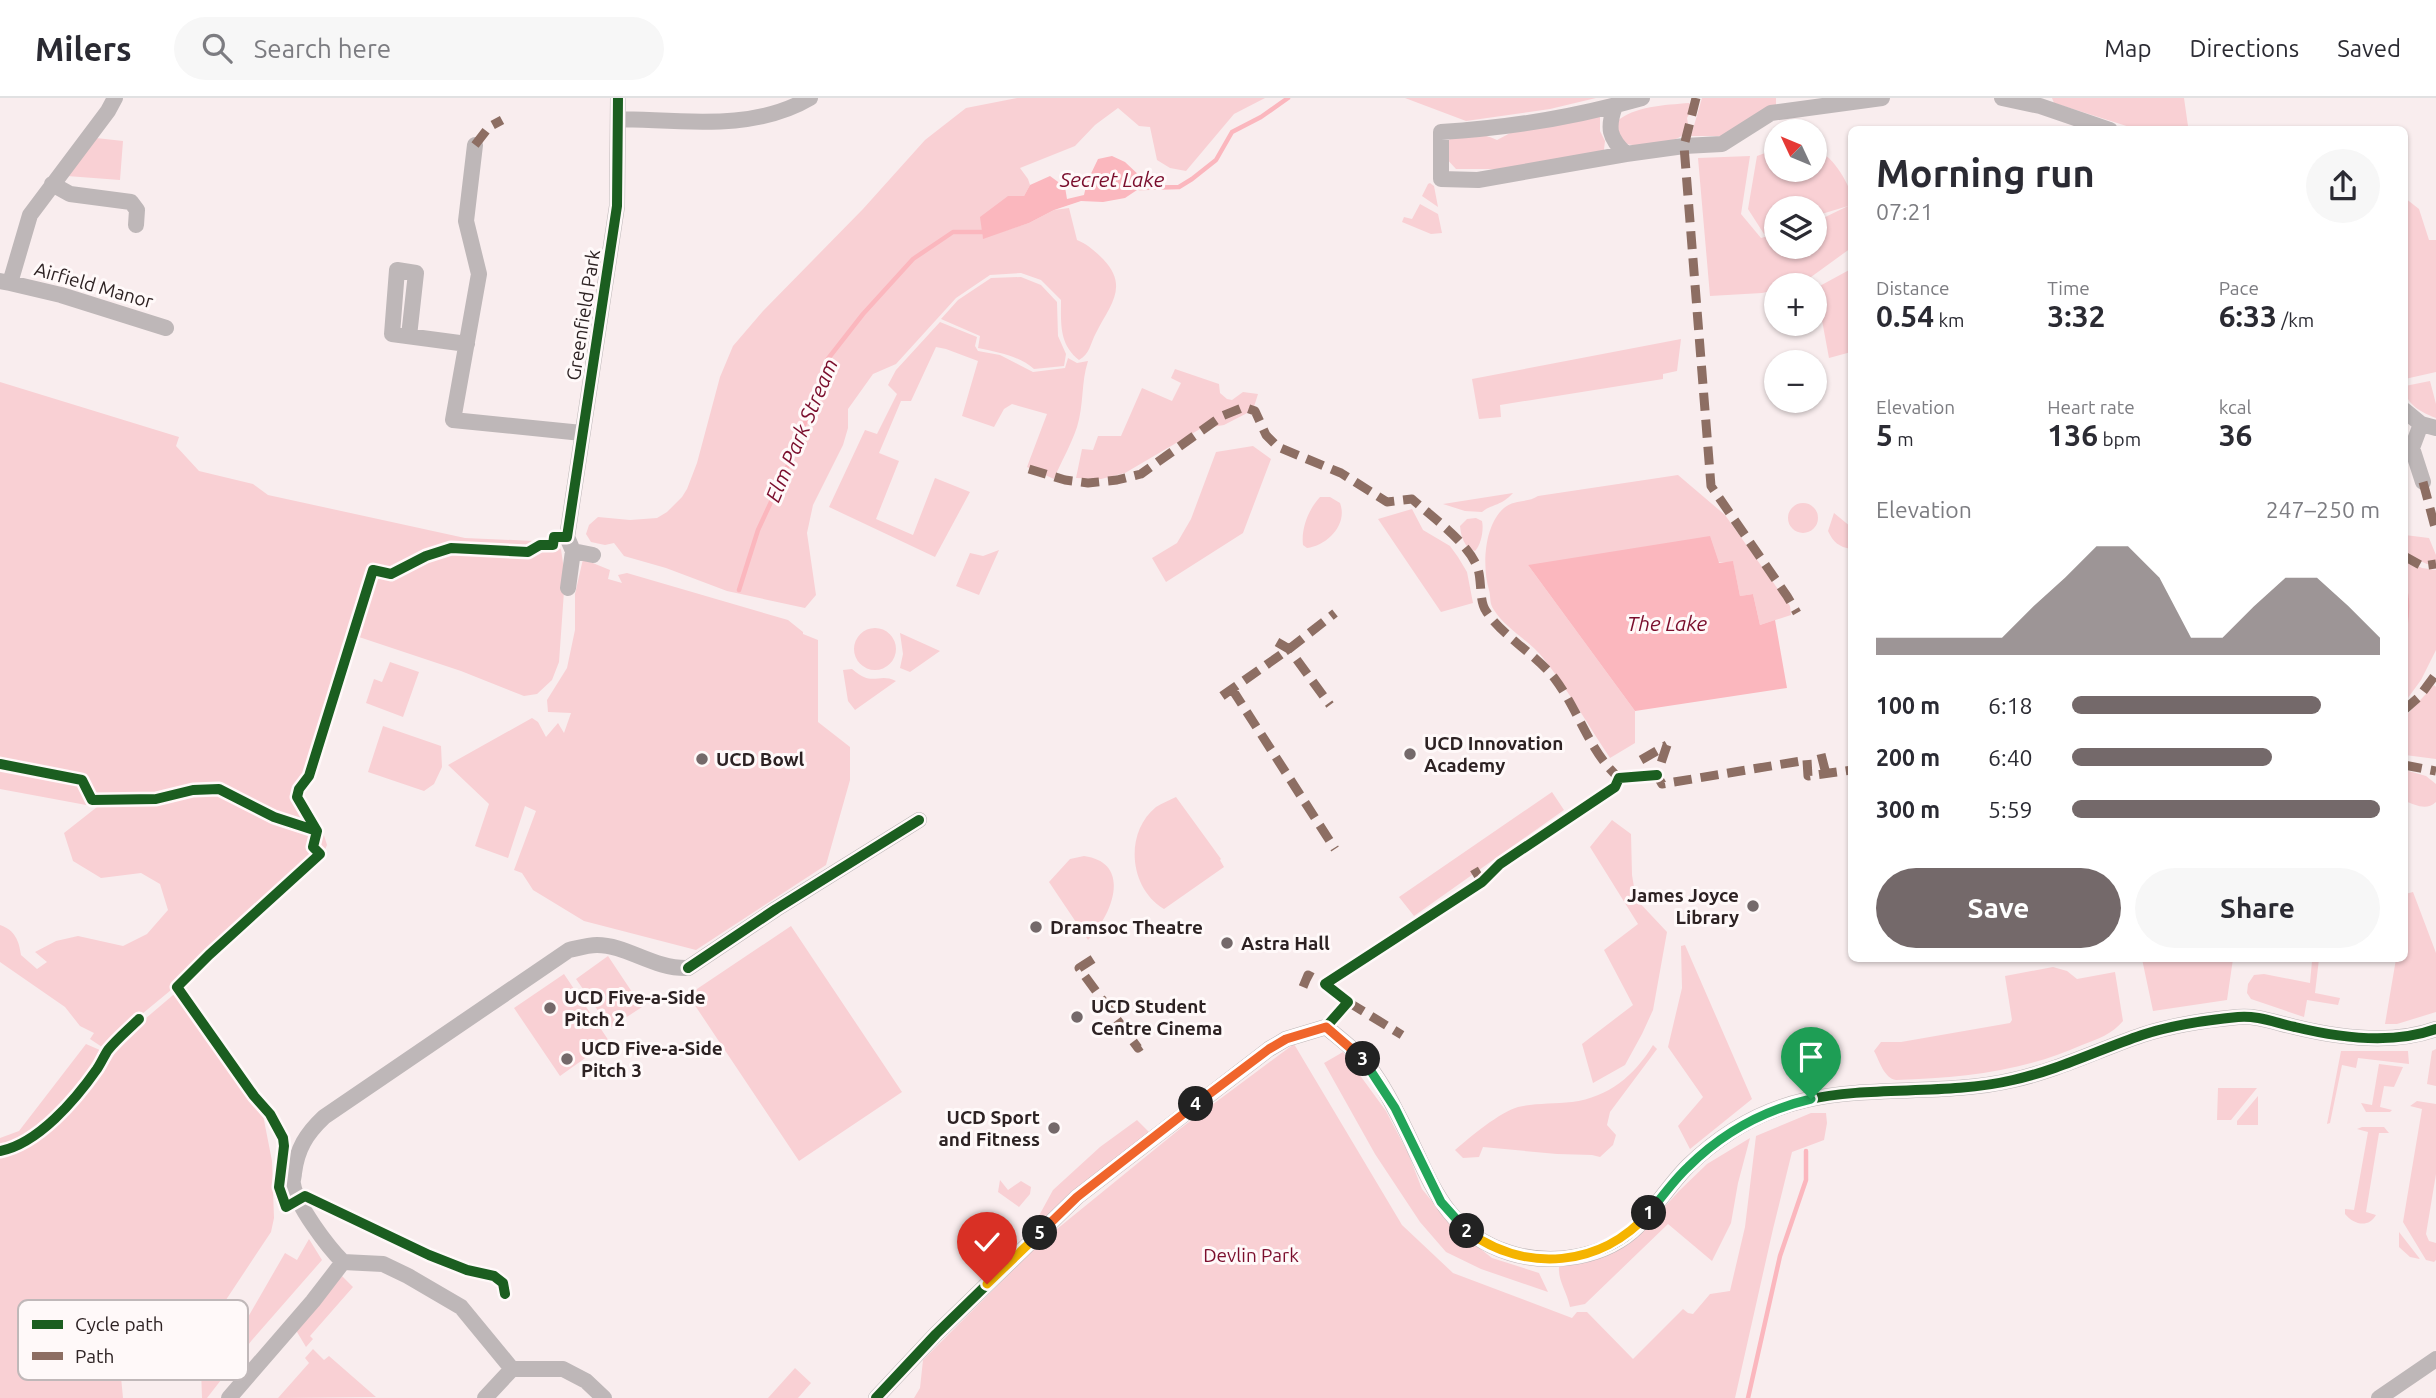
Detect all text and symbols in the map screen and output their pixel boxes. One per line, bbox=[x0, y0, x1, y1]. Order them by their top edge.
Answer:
search box bbox=[174, 17, 664, 80]
icon: search bbox=[198, 29, 236, 67]
text: Milers bbox=[35, 30, 132, 67]
text: Search here bbox=[254, 34, 391, 63]
text: Map bbox=[2104, 35, 2151, 62]
text: Directions bbox=[2189, 35, 2299, 62]
text: Saved bbox=[2337, 35, 2401, 62]
north arrow bbox=[1764, 119, 1827, 182]
map controls bbox=[1764, 119, 1827, 413]
button: share bbox=[2306, 149, 2380, 223]
text: Morning run bbox=[1876, 152, 2095, 194]
water label: Secret Lake bbox=[1059, 167, 1165, 191]
button: layers bbox=[1764, 196, 1827, 259]
text: 07:21 bbox=[1876, 199, 1934, 224]
street label: Greenfield Park bbox=[562, 248, 604, 382]
street label: Airfield Manor bbox=[32, 258, 156, 312]
button: + bbox=[1764, 273, 1827, 336]
text: Distance bbox=[1876, 277, 1950, 299]
text: Time bbox=[2047, 277, 2090, 299]
text: Pace bbox=[2219, 277, 2259, 299]
text: 0.54 bbox=[1876, 299, 1934, 333]
text: 3:32 bbox=[2047, 299, 2105, 333]
text: 6:33 bbox=[2219, 299, 2277, 333]
text: km bbox=[1934, 309, 1964, 331]
text: /km bbox=[2277, 309, 2314, 331]
button: − bbox=[1764, 350, 1827, 413]
water label: Elm Park Stream bbox=[760, 355, 842, 505]
text: Elevation bbox=[1876, 396, 1955, 418]
text: Heart rate bbox=[2047, 396, 2135, 418]
text: kcal bbox=[2219, 396, 2251, 418]
text: 5 bbox=[1876, 418, 1893, 452]
text: 136 bbox=[2047, 418, 2098, 452]
text: 36 bbox=[2219, 418, 2253, 452]
text: m bbox=[1893, 428, 1914, 450]
text: bpm bbox=[2098, 428, 2141, 450]
text: Elevation bbox=[1876, 497, 1972, 522]
text: 247–250 m bbox=[2266, 497, 2380, 522]
water label: The Lake bbox=[1627, 611, 1708, 635]
text: 100 m bbox=[1876, 693, 1940, 718]
text: 6:18 bbox=[1988, 693, 2033, 718]
place label: UCD Innovation Academy bbox=[1424, 732, 1563, 776]
text: 200 m bbox=[1876, 745, 1940, 770]
text: 6:40 bbox=[1988, 745, 2033, 770]
marker: UCD Innovation Academy bbox=[1402, 746, 1418, 762]
place label: UCD Bowl bbox=[716, 748, 805, 770]
marker: UCD Bowl bbox=[694, 751, 710, 767]
text: 300 m bbox=[1876, 797, 1940, 822]
text: 5:59 bbox=[1988, 797, 2033, 822]
button: Save bbox=[1876, 868, 2121, 948]
button: Share bbox=[2135, 868, 2380, 948]
place label: James Joyce Library bbox=[1627, 884, 1739, 928]
marker: James Joyce Library bbox=[1745, 898, 1761, 914]
place label: Dramsoc Theatre bbox=[1050, 916, 1203, 938]
marker: Dramsoc Theatre bbox=[1028, 919, 1044, 935]
place label: Astra Hall bbox=[1241, 932, 1330, 954]
marker: Astra Hall bbox=[1219, 935, 1235, 951]
place label: UCD Five-a-Side Pitch 2 bbox=[564, 986, 706, 1030]
place label: UCD Student Centre Cinema bbox=[1091, 995, 1223, 1039]
marker: UCD Five-a-Side Pitch 2 bbox=[542, 1000, 558, 1016]
marker: UCD Student Centre Cinema bbox=[1069, 1009, 1085, 1025]
pin bbox=[1781, 1027, 1841, 1099]
place label: UCD Five-a-Side Pitch 3 bbox=[581, 1037, 723, 1081]
icon: arrive bbox=[1792, 1038, 1830, 1076]
pin: 3 bbox=[1346, 1042, 1380, 1076]
text: 3 bbox=[1357, 1047, 1368, 1069]
marker: UCD Five-a-Side Pitch 3 bbox=[559, 1051, 575, 1067]
pin: 4 bbox=[1178, 1086, 1214, 1122]
text: 4 bbox=[1190, 1092, 1201, 1114]
place label: UCD Sport and Fitness bbox=[939, 1106, 1040, 1150]
marker: UCD Sport and Fitness bbox=[1046, 1120, 1062, 1136]
pin: 1 bbox=[1632, 1196, 1666, 1230]
text: 1 bbox=[1643, 1201, 1654, 1223]
pin bbox=[957, 1212, 1017, 1284]
pin: 2 bbox=[1450, 1214, 1484, 1248]
pin: 5 bbox=[1023, 1216, 1058, 1250]
text: 2 bbox=[1461, 1219, 1472, 1241]
text: 5 bbox=[1034, 1221, 1045, 1243]
icon: check bbox=[968, 1223, 1006, 1261]
park label: Devlin Park bbox=[1203, 1244, 1299, 1266]
legend bbox=[18, 1300, 248, 1380]
text: Cycle path bbox=[75, 1313, 164, 1335]
text: Path bbox=[75, 1345, 114, 1367]

